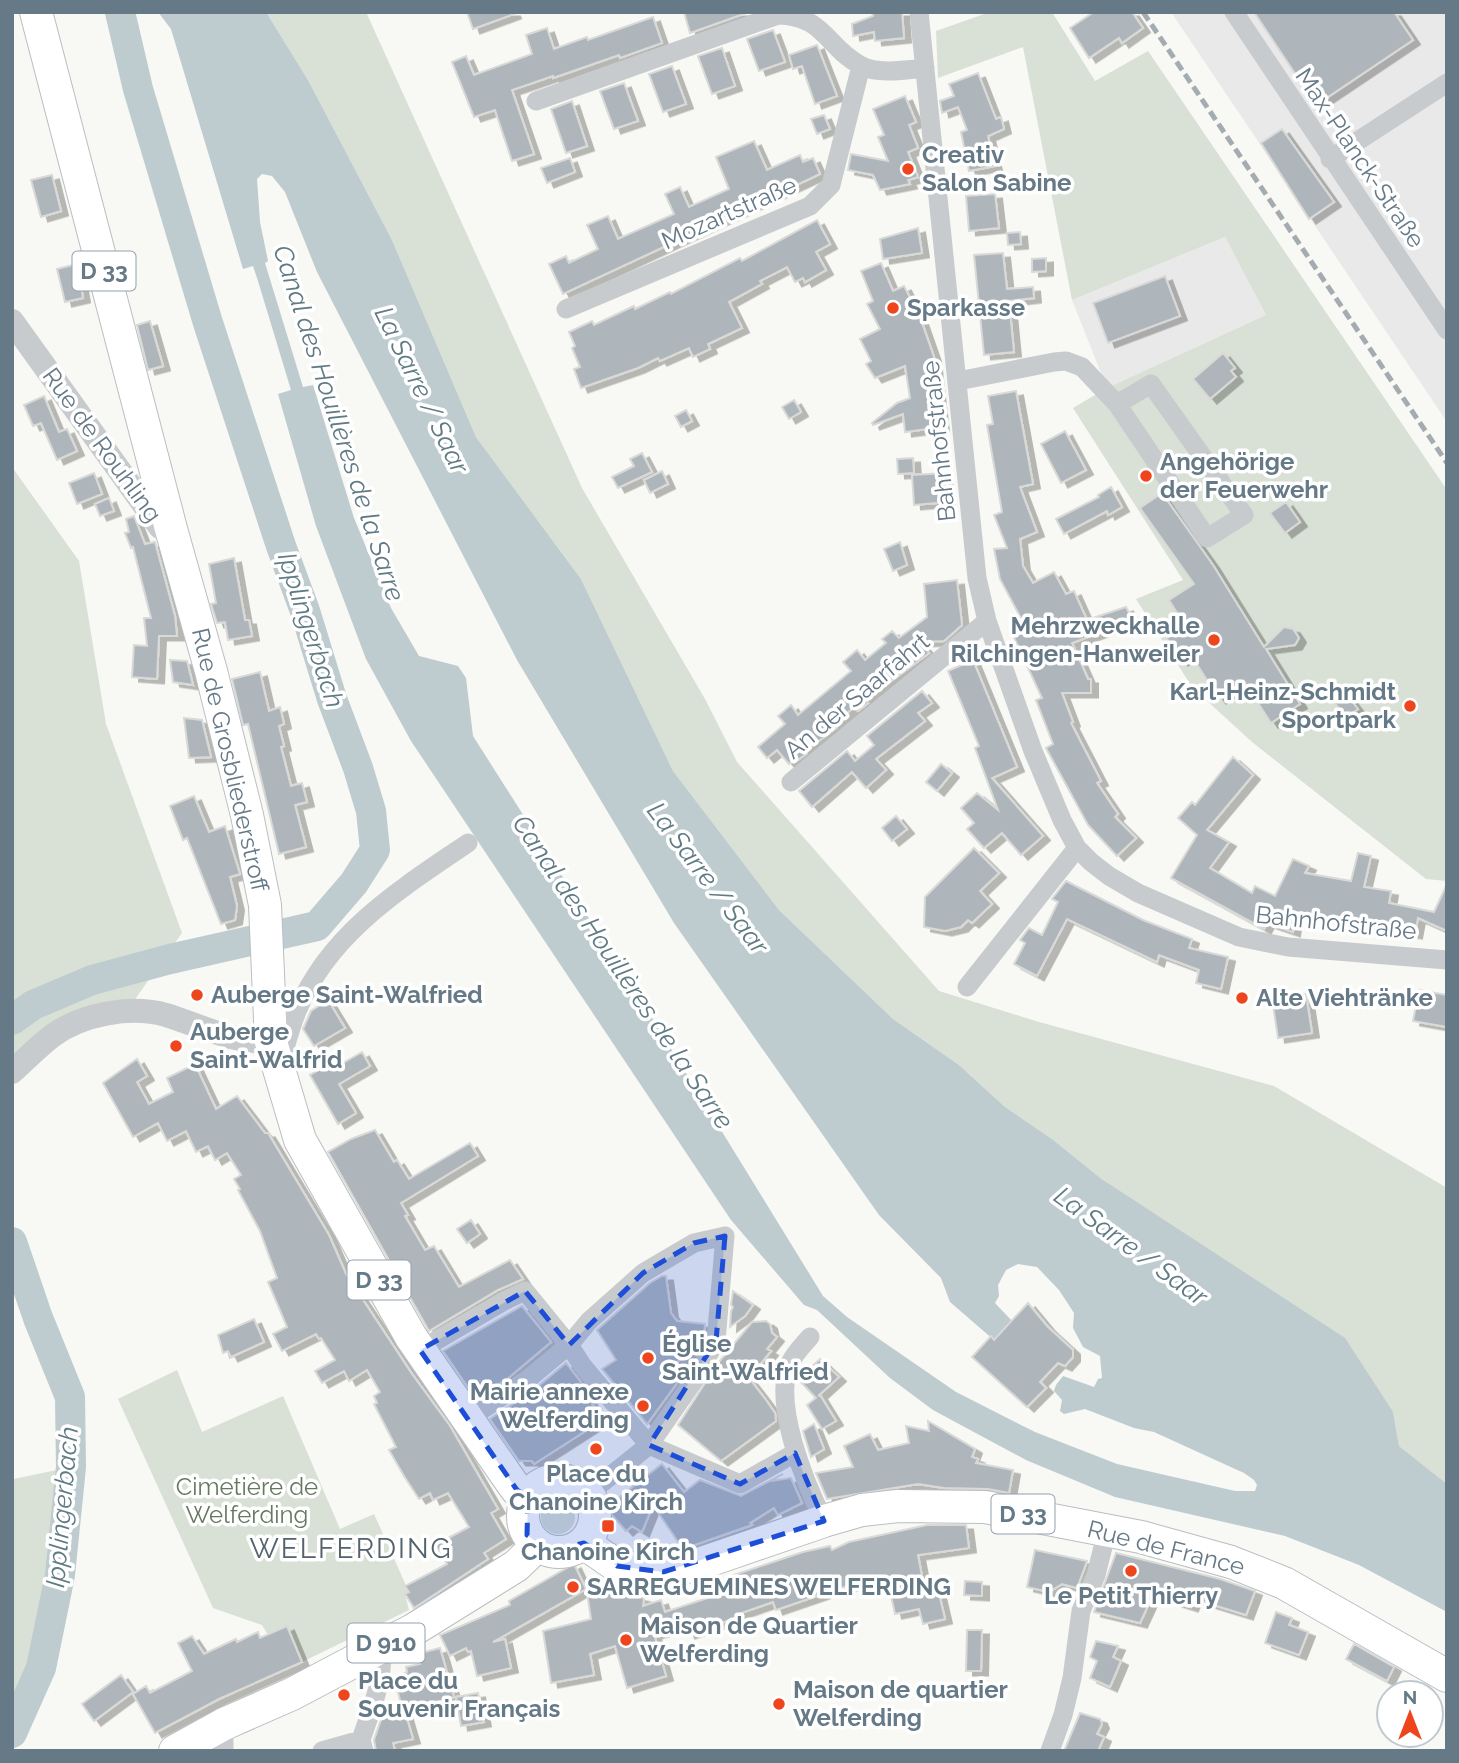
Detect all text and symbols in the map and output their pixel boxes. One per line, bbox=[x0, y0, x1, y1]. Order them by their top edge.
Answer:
street label: Max-Planck-Straße bbox=[1290, 62, 1431, 253]
place label: Creativ Salon Sabine bbox=[922, 140, 1071, 197]
marker: Creativ Salon Sabine bbox=[900, 161, 916, 177]
street label: Mozartstraße bbox=[657, 170, 801, 255]
water label: Canal des Houillères de la Sarre bbox=[267, 241, 411, 605]
road number: D 33 bbox=[72, 252, 136, 290]
place label: Sparkasse bbox=[907, 293, 1025, 322]
marker: Sparkasse bbox=[885, 300, 901, 316]
water label: La Sarre / Saar bbox=[369, 302, 476, 479]
street label: Bahnhofstraße bbox=[916, 359, 961, 523]
street label: Rue de Rouhling bbox=[37, 362, 168, 527]
place label: Angehörige der Feuerwehr bbox=[1160, 447, 1328, 504]
marker: Angehörige der Feuerwehr bbox=[1138, 468, 1154, 484]
water label: Ipplingerbach bbox=[272, 549, 350, 711]
place label: Mehrzweckhalle Rilchingen-Hanweiler bbox=[950, 611, 1200, 668]
street label: Rue de Grosbliederstroff bbox=[186, 625, 275, 896]
street label: An der Saarfahrt bbox=[778, 627, 935, 765]
marker: Mehrzweckhalle Rilchingen-Hanweiler bbox=[1206, 632, 1222, 648]
place label: Karl-Heinz-Schmidt Sportpark bbox=[1169, 677, 1397, 734]
marker: Karl-Heinz-Schmidt Sportpark bbox=[1402, 698, 1418, 714]
water label: La Sarre / Saar bbox=[641, 796, 775, 960]
water label: Canal des Houillères de la Sarre bbox=[506, 809, 740, 1135]
street label: Bahnhofstraße bbox=[1254, 900, 1418, 945]
place label: Auberge Saint-Walfried bbox=[211, 980, 483, 1009]
place label: Alte Viehtränke bbox=[1256, 983, 1433, 1012]
marker: Auberge Saint-Walfried bbox=[189, 987, 205, 1003]
marker: Alte Viehtränke bbox=[1234, 990, 1250, 1006]
place label: Auberge Saint-Walfrid bbox=[190, 1017, 342, 1074]
marker: Auberge Saint-Walfrid bbox=[168, 1038, 184, 1054]
water label: La Sarre / Saar bbox=[1049, 1180, 1214, 1312]
road number: D 33 bbox=[348, 1260, 410, 1300]
place label: Église Saint-Walfried bbox=[662, 1329, 829, 1386]
marker: Église Saint-Walfried bbox=[640, 1350, 656, 1366]
place label: Mairie annexe Welferding bbox=[470, 1377, 629, 1434]
marker: Mairie annexe Welferding bbox=[635, 1398, 651, 1414]
water label: Ipplingerbach bbox=[40, 1425, 84, 1589]
marker: Place du Chanoine Kirch bbox=[588, 1441, 604, 1457]
place label: Place du Chanoine Kirch bbox=[509, 1459, 683, 1516]
park label: Cimetière de Welferding bbox=[176, 1472, 318, 1529]
road number: D 33 bbox=[992, 1494, 1054, 1534]
street label: Rue de France bbox=[1085, 1514, 1248, 1581]
marker: Chanoine Kirch bbox=[600, 1518, 616, 1534]
district label: WELFERDING bbox=[249, 1532, 453, 1565]
place label: Chanoine Kirch bbox=[521, 1537, 695, 1566]
marker: Le Petit Thierry bbox=[1123, 1563, 1139, 1579]
place label: SARREGUEMINES WELFERDING bbox=[587, 1572, 951, 1601]
marker: SARREGUEMINES WELFERDING bbox=[565, 1579, 581, 1595]
place label: Le Petit Thierry bbox=[1044, 1581, 1218, 1610]
place label: Maison de Quartier Welferding bbox=[640, 1611, 858, 1668]
road number: D 910 bbox=[348, 1624, 424, 1662]
marker: Maison de Quartier Welferding bbox=[618, 1632, 634, 1648]
place label: Place du Souvenir Français bbox=[358, 1666, 560, 1723]
place label: Maison de quartier Welferding bbox=[793, 1675, 1008, 1732]
north arrow bbox=[1375, 1679, 1445, 1749]
text: N bbox=[1403, 1686, 1417, 1708]
marker: Place du Souvenir Français bbox=[336, 1687, 352, 1703]
marker: Maison de quartier Welferding bbox=[771, 1696, 787, 1712]

